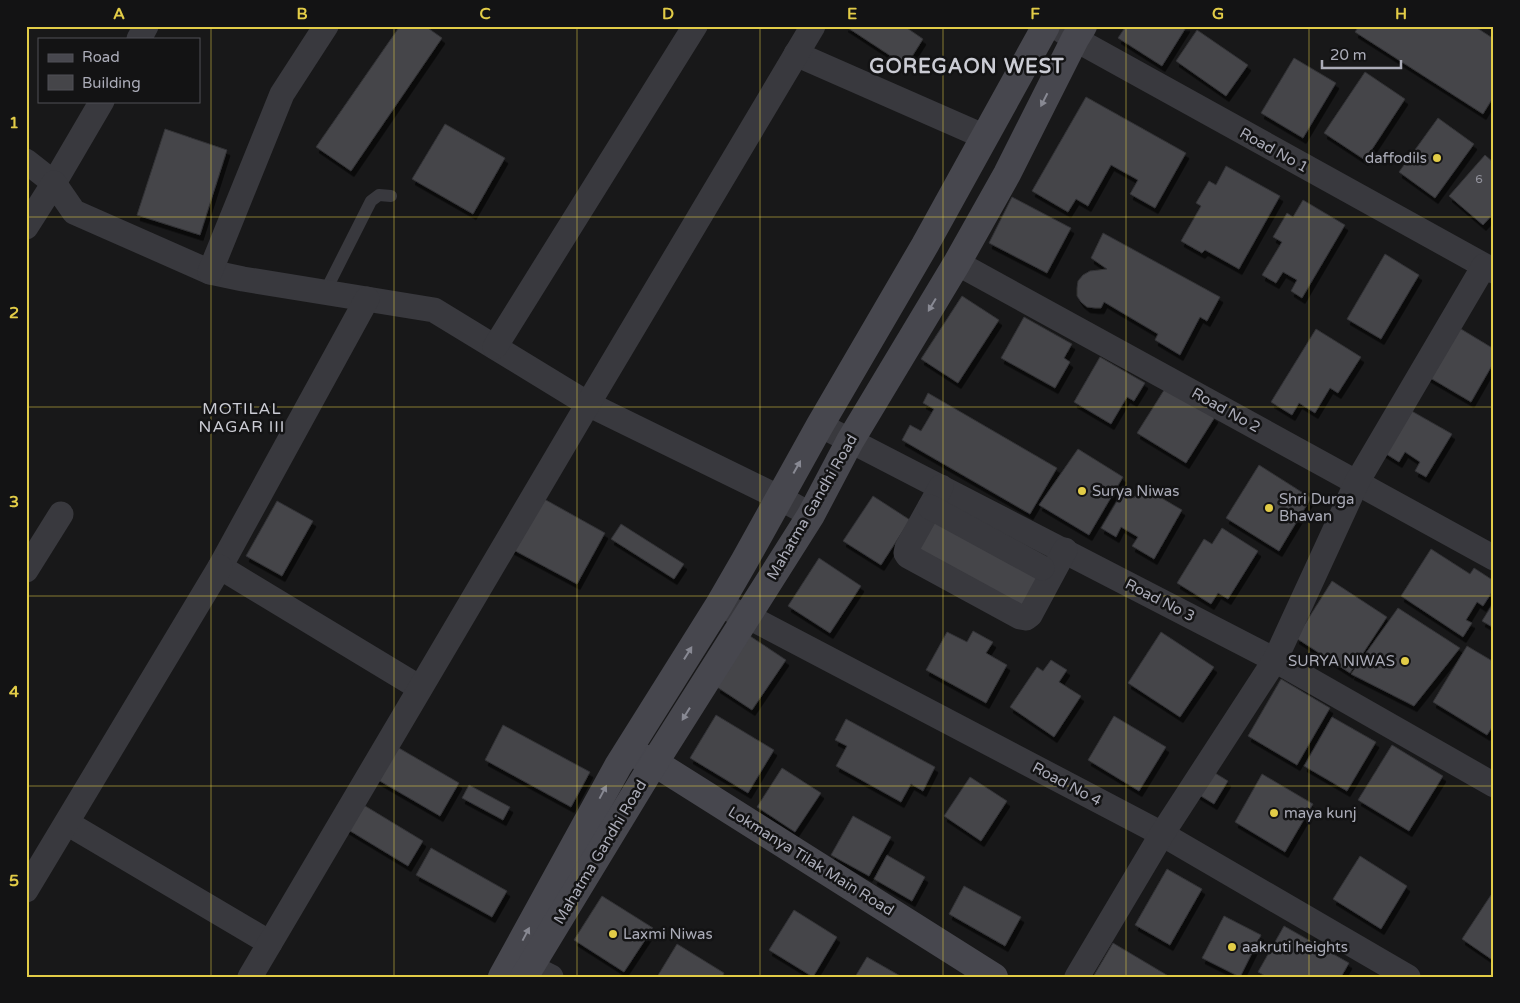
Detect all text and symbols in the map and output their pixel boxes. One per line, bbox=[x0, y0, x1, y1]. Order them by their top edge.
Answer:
text: A bbox=[113, 4, 125, 24]
text: B bbox=[296, 4, 308, 24]
text: C bbox=[479, 4, 491, 24]
text: D bbox=[662, 4, 674, 24]
text: E bbox=[847, 4, 857, 24]
text: F bbox=[1030, 4, 1040, 24]
text: G bbox=[1212, 4, 1224, 24]
text: H bbox=[1395, 4, 1407, 24]
legend bbox=[38, 38, 200, 102]
scale bar bbox=[1322, 38, 1401, 70]
text: 20 m bbox=[1330, 46, 1367, 64]
text: Road bbox=[82, 48, 120, 66]
district label: GOREGAON WEST bbox=[869, 55, 1065, 79]
text: Building bbox=[82, 74, 141, 92]
one-way arrow bbox=[1040, 93, 1048, 107]
text: 1 bbox=[9, 113, 19, 133]
street label: Road No 1 bbox=[1236, 124, 1312, 176]
place label: daffodils bbox=[1365, 149, 1427, 167]
marker: daffodils bbox=[1431, 152, 1443, 164]
house number: 6 bbox=[1475, 172, 1483, 186]
one-way arrow bbox=[928, 298, 937, 311]
text: 2 bbox=[9, 303, 19, 323]
street label: Road No 2 bbox=[1188, 384, 1264, 436]
district label: MOTILAL NAGAR III bbox=[199, 399, 285, 437]
street label: Mahatma Gandhi Road bbox=[763, 431, 861, 583]
one-way arrow bbox=[793, 460, 801, 475]
place label: Surya Niwas bbox=[1092, 482, 1179, 500]
marker: Surya Niwas bbox=[1076, 485, 1088, 497]
place label: Shri Durga Bhavan bbox=[1279, 490, 1354, 525]
text: 3 bbox=[9, 492, 19, 512]
marker: Shri Durga Bhavan bbox=[1263, 502, 1275, 514]
street label: Road No 3 bbox=[1122, 575, 1198, 625]
one-way arrow bbox=[683, 646, 693, 660]
place label: SURYA NIWAS bbox=[1288, 652, 1395, 670]
marker: SURYA NIWAS bbox=[1399, 655, 1411, 667]
text: 4 bbox=[9, 682, 19, 702]
one-way arrow bbox=[681, 707, 690, 720]
street label: Road No 4 bbox=[1029, 758, 1105, 810]
street label: Mahatma Gandhi Road bbox=[550, 777, 650, 927]
one-way arrow bbox=[599, 785, 608, 798]
street label: Lokmanya Tilak Main Road bbox=[725, 803, 897, 919]
place label: maya kunj bbox=[1284, 804, 1357, 822]
marker: maya kunj bbox=[1268, 807, 1280, 819]
text: 5 bbox=[9, 871, 19, 891]
place label: Laxmi Niwas bbox=[623, 925, 713, 943]
one-way arrow bbox=[522, 927, 530, 942]
marker: Laxmi Niwas bbox=[607, 928, 619, 940]
place label: aakruti heights bbox=[1242, 938, 1348, 956]
marker: aakruti heights bbox=[1226, 941, 1238, 953]

